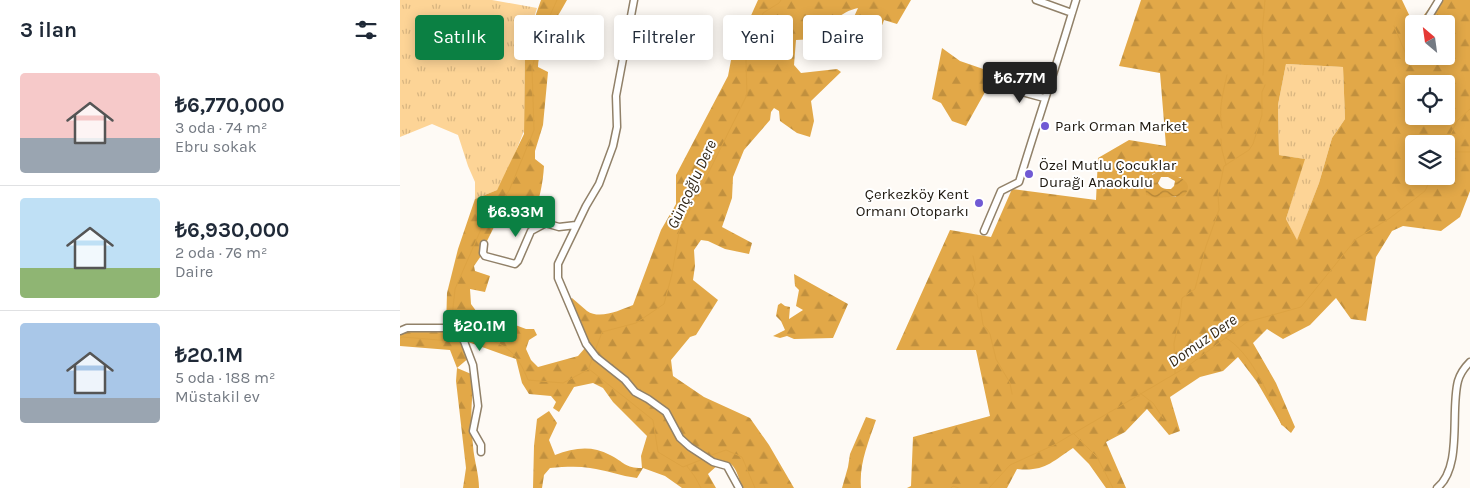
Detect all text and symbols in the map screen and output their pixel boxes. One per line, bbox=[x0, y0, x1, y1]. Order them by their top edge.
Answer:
chip: Satılık bbox=[415, 15, 504, 60]
chip: Kiralık bbox=[514, 15, 604, 60]
chip: Filtreler bbox=[614, 15, 713, 60]
chip: Yeni bbox=[723, 15, 793, 60]
chip: Daire bbox=[803, 15, 882, 60]
north arrow bbox=[1405, 15, 1455, 65]
map controls bbox=[1405, 15, 1455, 185]
icon: filters bbox=[352, 16, 380, 44]
text: 3 ilan bbox=[20, 18, 77, 42]
pin: ₺6.77M bbox=[979, 62, 1061, 104]
text: ₺6.77M bbox=[994, 68, 1046, 87]
button: locate bbox=[1405, 75, 1455, 125]
icon: home bbox=[60, 93, 120, 153]
text: ₺6,770,000 bbox=[175, 93, 284, 117]
place label: Park Orman Market bbox=[1055, 117, 1188, 135]
text: 3 oda · 74 m² bbox=[175, 118, 267, 137]
marker: Park Orman Market bbox=[1039, 120, 1051, 132]
button: layers bbox=[1405, 135, 1455, 185]
water label: Günçoğlu Dere bbox=[663, 136, 721, 232]
text: Ebru sokak bbox=[175, 137, 257, 156]
place label: Özel Mutlu Çocuklar Durağı Anaokulu bbox=[1039, 156, 1177, 191]
marker: Özel Mutlu Çocuklar Durağı Anaokulu bbox=[1023, 168, 1035, 180]
place label: Çerkezköy Kent Ormanı Otoparkı bbox=[856, 185, 969, 220]
pin: ₺6.93M bbox=[475, 196, 557, 238]
marker: Çerkezköy Kent Ormanı Otoparkı bbox=[973, 197, 985, 209]
text: ₺6.93M bbox=[488, 202, 544, 221]
icon: home bbox=[60, 218, 120, 278]
text: ₺6,930,000 bbox=[175, 218, 289, 242]
text: 2 oda · 76 m² bbox=[175, 243, 267, 262]
text: Daire bbox=[175, 262, 213, 281]
water label: Domuz Dere bbox=[1164, 309, 1241, 371]
pin: ₺20.1M bbox=[439, 310, 521, 352]
text: ₺20.1M bbox=[454, 316, 506, 335]
icon: home bbox=[60, 343, 120, 403]
text: ₺20.1M bbox=[175, 343, 243, 367]
text: 5 oda · 188 m² bbox=[175, 368, 275, 387]
text: Müstakil ev bbox=[175, 387, 260, 406]

